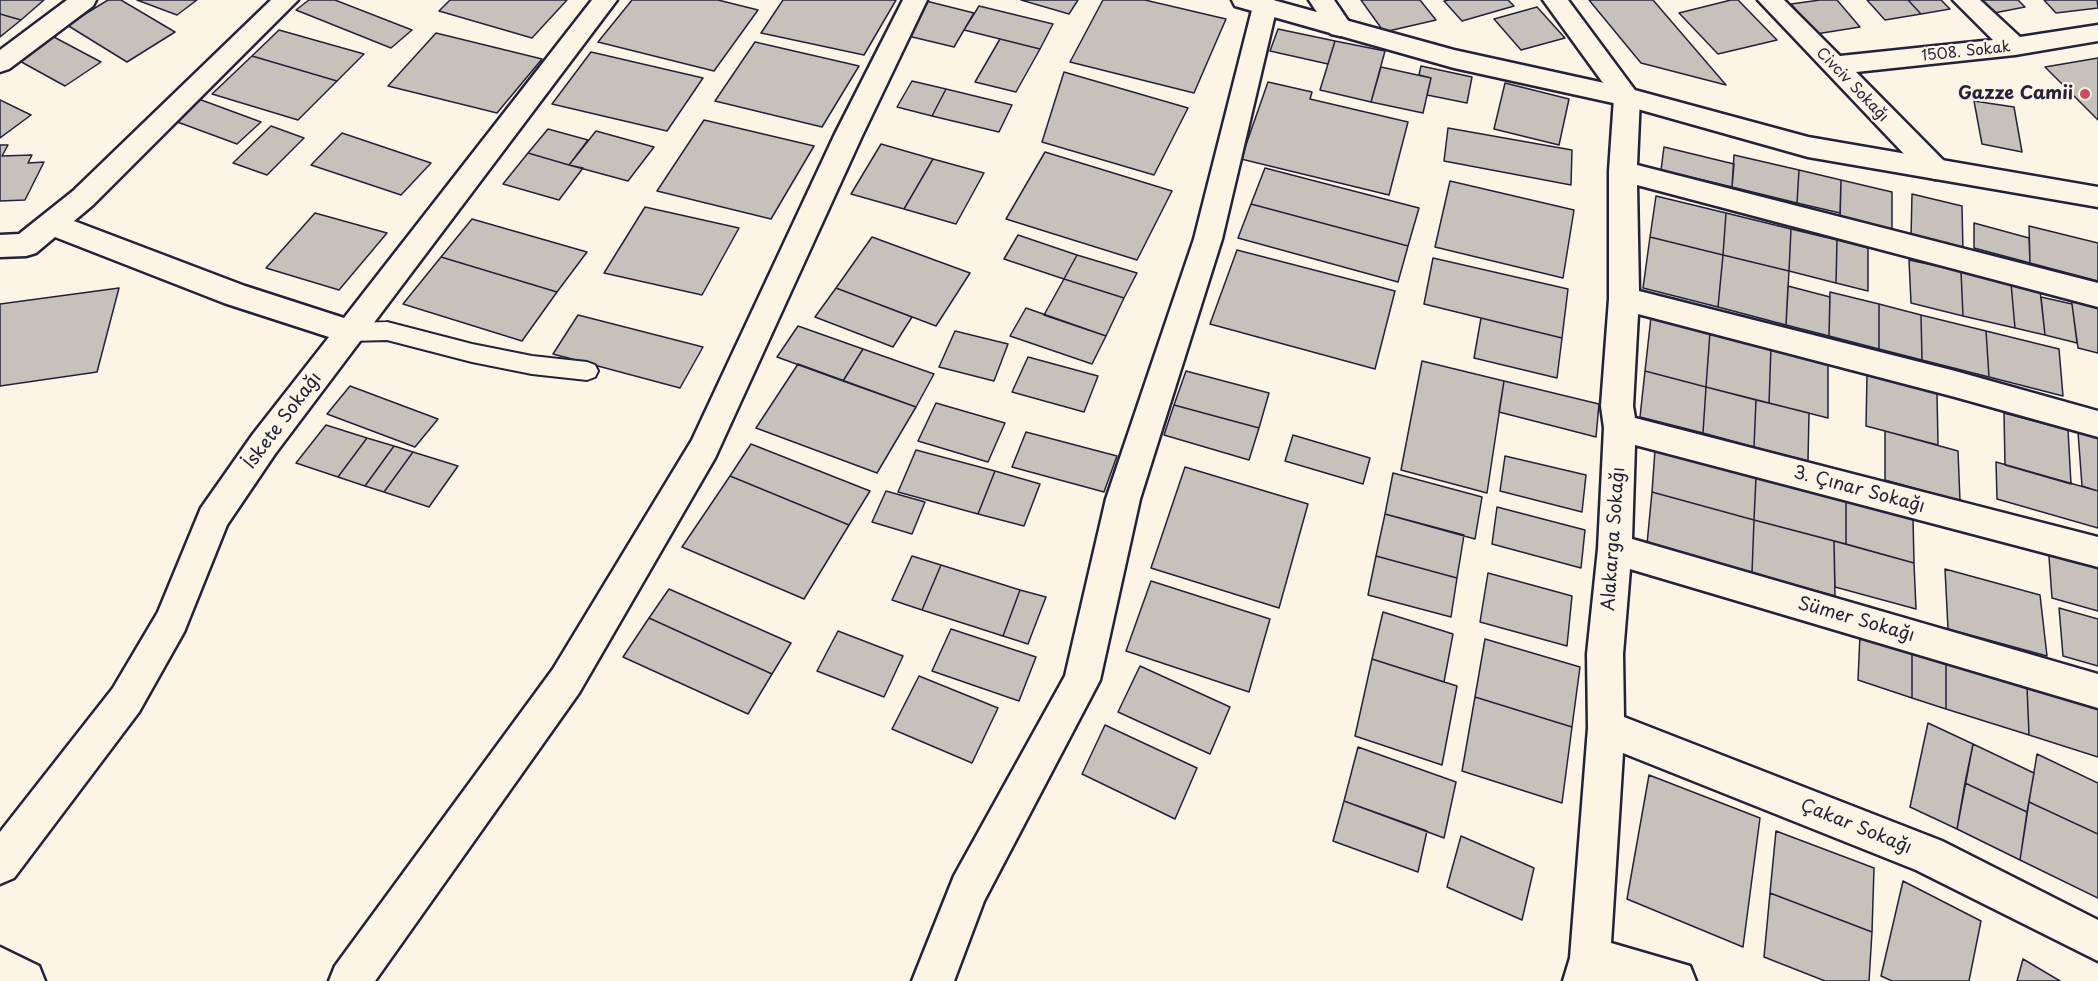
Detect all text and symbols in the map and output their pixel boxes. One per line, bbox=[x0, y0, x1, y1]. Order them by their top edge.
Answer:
street label: 1508. Sokak bbox=[1921, 38, 2011, 66]
street label: Civciv Sokağı bbox=[1812, 44, 1892, 126]
place label: Gazze Camii bbox=[1958, 83, 2073, 105]
marker: Gazze Camii bbox=[2078, 87, 2092, 101]
street label: İskete Sokağı bbox=[240, 368, 326, 474]
street label: 3. Çınar Sokağı bbox=[1791, 462, 1927, 518]
street label: Alakarga Sokağı bbox=[1598, 466, 1630, 612]
street label: Sümer Sokağı bbox=[1795, 593, 1917, 647]
street label: Çakar Sokağı bbox=[1797, 795, 1915, 859]

